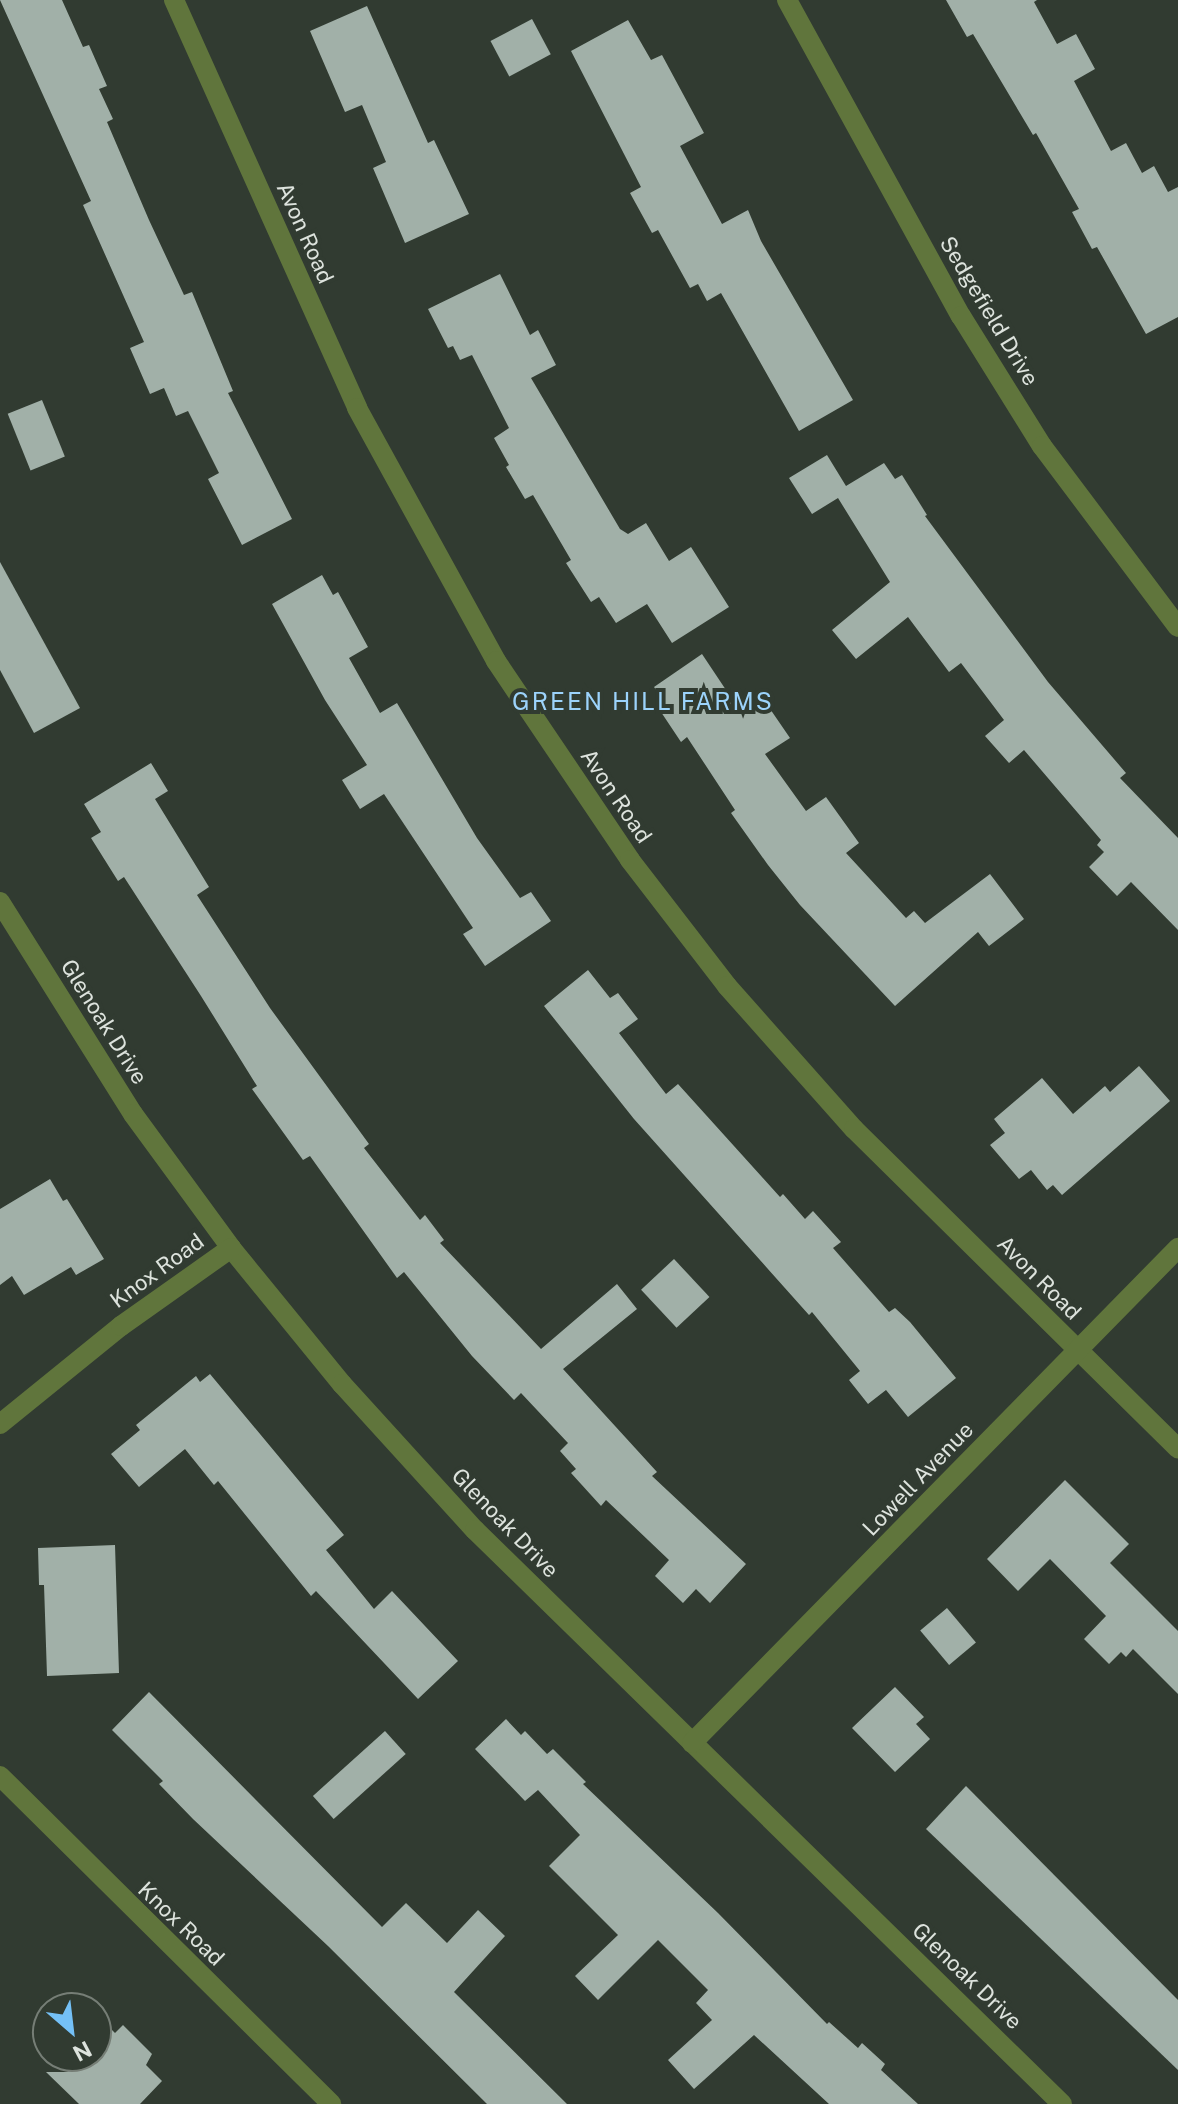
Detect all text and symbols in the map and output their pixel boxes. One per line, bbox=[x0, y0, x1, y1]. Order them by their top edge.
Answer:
street label: Avon Road bbox=[271, 178, 339, 288]
street label: Sedgefield Drive bbox=[934, 232, 1044, 390]
district label: GREEN HILL FARMS bbox=[512, 688, 774, 716]
street label: Avon Road bbox=[575, 744, 657, 848]
street label: Glenoak Drive bbox=[55, 955, 153, 1089]
street label: Knox Road bbox=[105, 1228, 209, 1314]
street label: Avon Road bbox=[992, 1231, 1086, 1325]
street label: Lowell Avenue bbox=[857, 1417, 979, 1541]
street label: Glenoak Drive bbox=[446, 1463, 564, 1583]
street label: Knox Road bbox=[133, 1877, 229, 1971]
street label: Glenoak Drive bbox=[907, 1917, 1027, 2035]
north arrow bbox=[32, 1992, 112, 2072]
text: N bbox=[69, 2036, 96, 2067]

